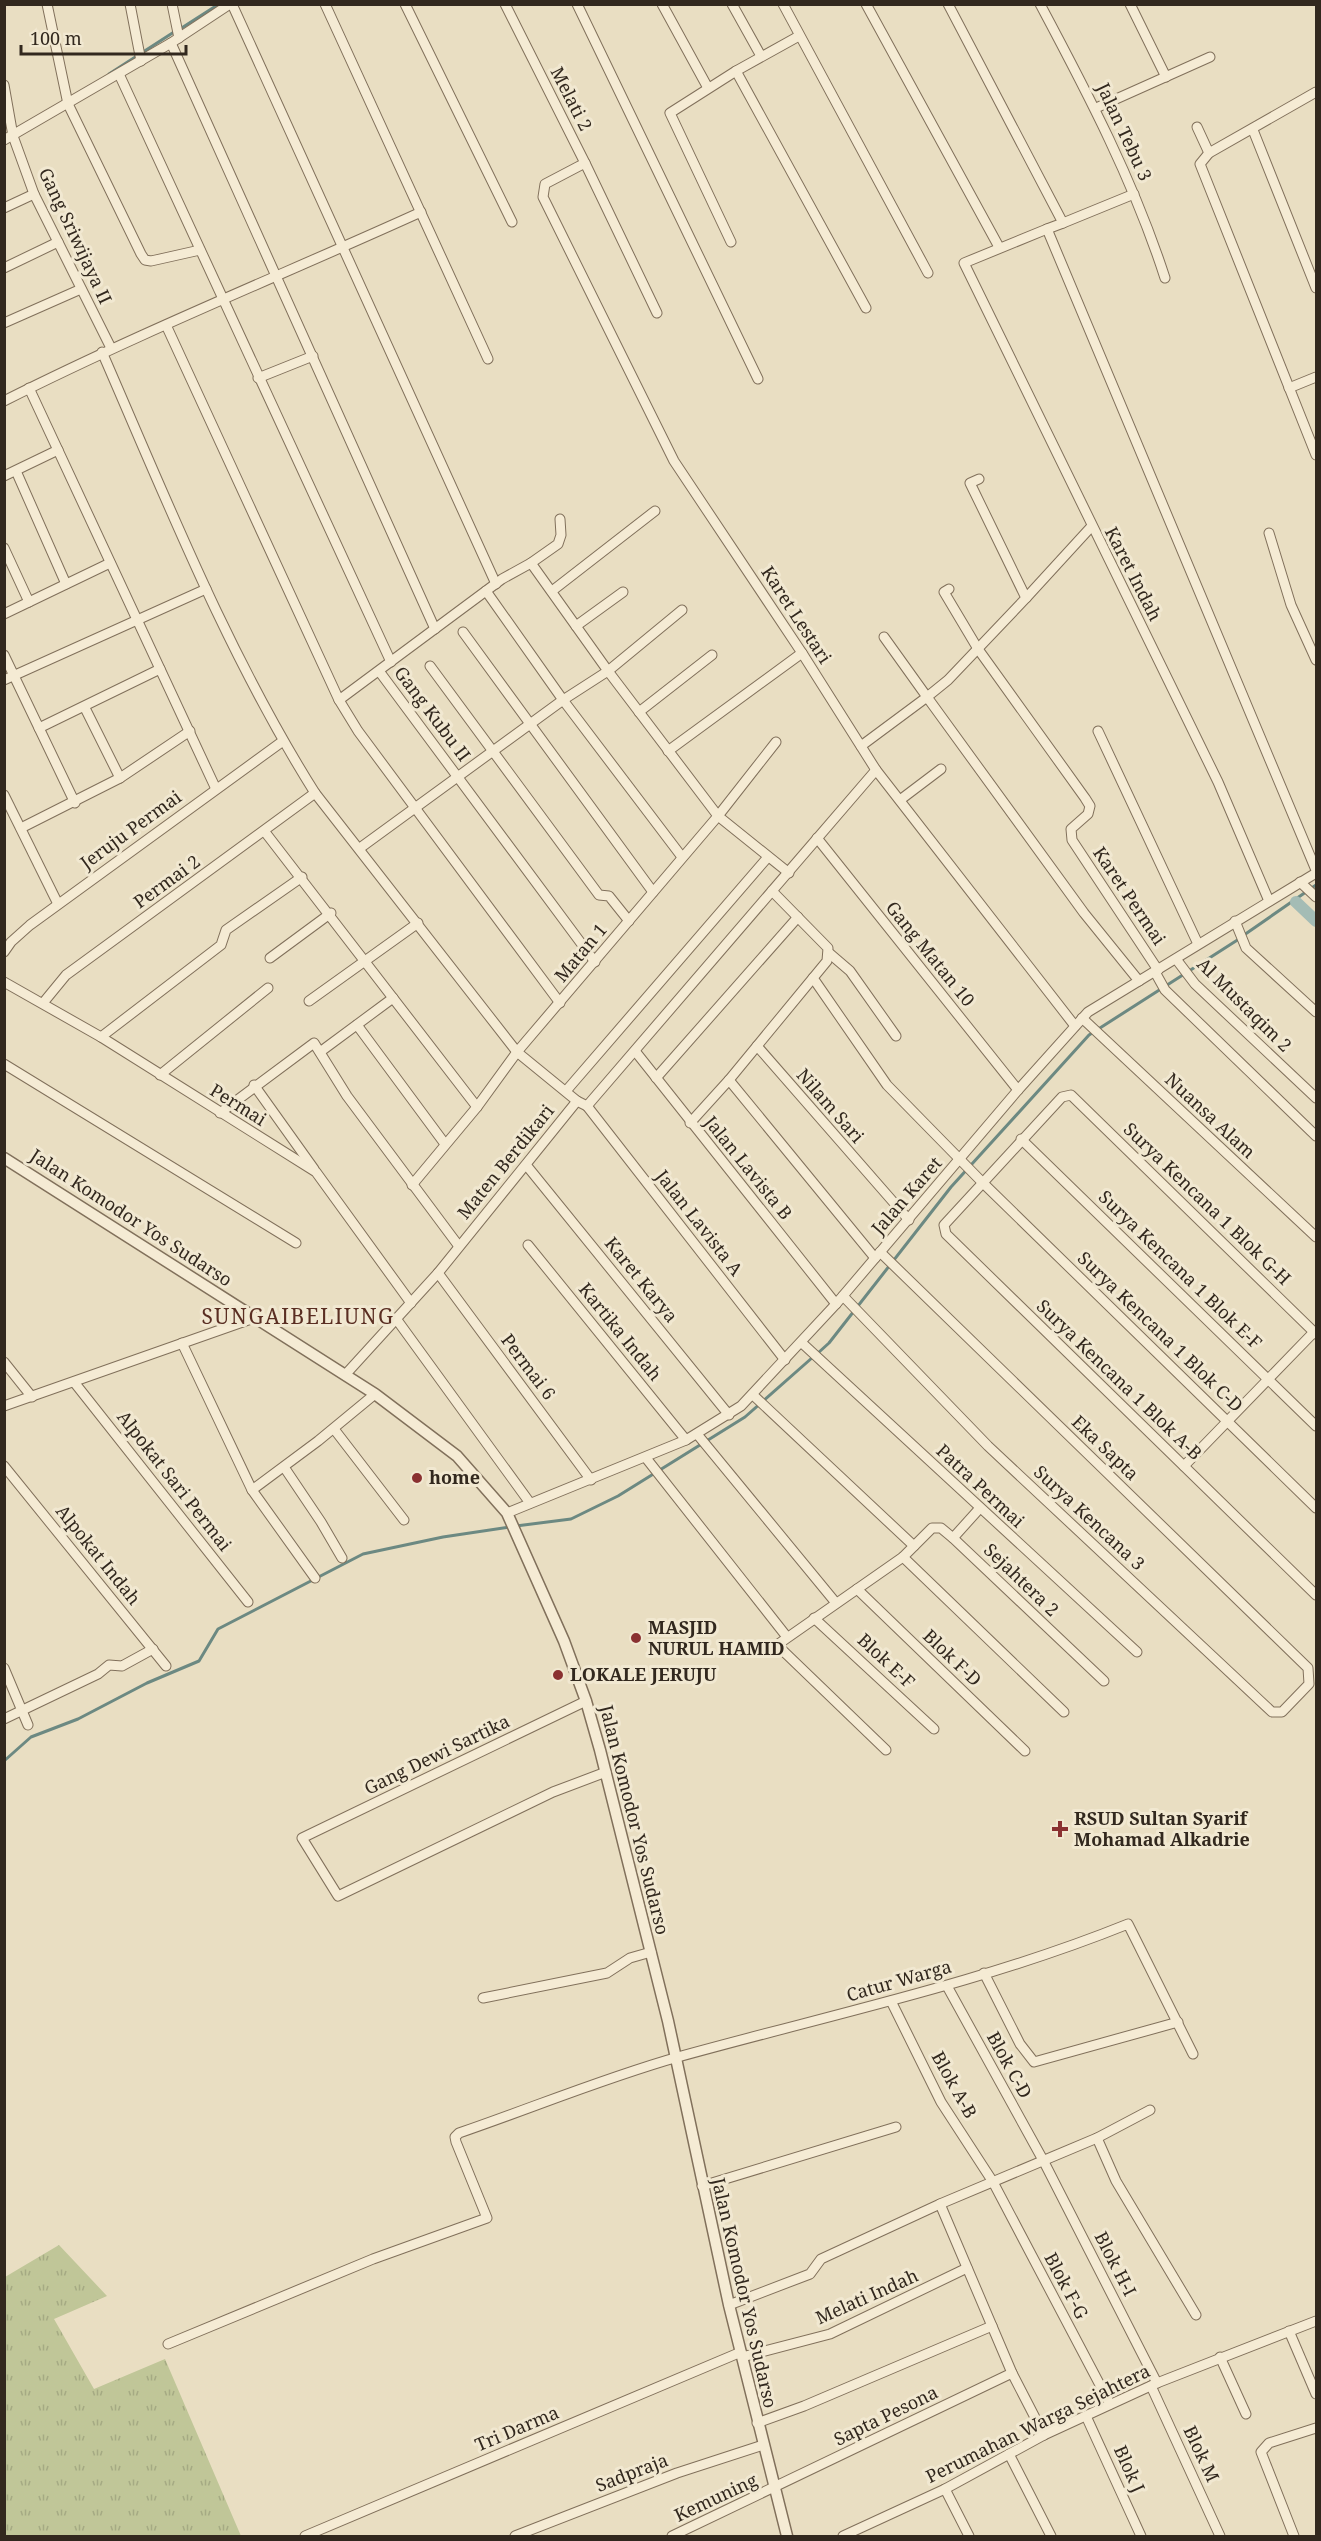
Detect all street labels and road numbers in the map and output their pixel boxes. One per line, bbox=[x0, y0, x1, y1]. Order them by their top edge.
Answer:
street label: Melati 2 bbox=[546, 62, 598, 135]
street label: Jalan Tebu 3 bbox=[1091, 78, 1158, 184]
street label: Gang Sriwijaya II bbox=[34, 164, 118, 308]
street label: Karet Indah bbox=[1100, 522, 1168, 625]
street label: Karet Lestari bbox=[756, 561, 837, 668]
street label: Gang Kubu II bbox=[389, 661, 476, 766]
street label: Jeruju Permai bbox=[74, 784, 186, 875]
street label: Karet Permai bbox=[1088, 842, 1172, 949]
street label: Permai 2 bbox=[128, 849, 204, 913]
street label: Gang Matan 10 bbox=[881, 896, 981, 1011]
street label: Matan 1 bbox=[549, 918, 612, 987]
street label: Al Mustaqim 2 bbox=[1192, 952, 1297, 1057]
street label: Nilam Sari bbox=[792, 1063, 870, 1148]
street label: Nuansa Alam bbox=[1160, 1067, 1261, 1163]
street label: Permai bbox=[206, 1078, 271, 1131]
street label: Maten Berdikari bbox=[452, 1099, 559, 1224]
street label: Jalan Lavista B bbox=[699, 1110, 798, 1224]
street label: Surya Kencana 1 Blok G-H bbox=[1119, 1117, 1297, 1290]
street label: Jalan Komodor Yos Sudarso bbox=[25, 1142, 237, 1291]
street label: Jalan Karet bbox=[865, 1151, 947, 1240]
street label: Jalan Lavista A bbox=[650, 1164, 749, 1280]
street label: Surya Kencana 1 Blok E-F bbox=[1094, 1185, 1268, 1354]
street label: Karet Karya bbox=[600, 1232, 684, 1327]
street label: Surya Kencana 1 Blok C-D bbox=[1073, 1246, 1249, 1417]
street label: Kartika Indah bbox=[574, 1277, 668, 1385]
street label: Surya Kencana 1 Blok A-B bbox=[1032, 1294, 1208, 1465]
street label: Permai 6 bbox=[496, 1329, 561, 1404]
street label: Alpokat Sari Permai bbox=[112, 1405, 237, 1556]
street label: Eka Sapta bbox=[1067, 1409, 1144, 1485]
street label: Patra Permai bbox=[931, 1438, 1030, 1532]
street label: Surya Kencana 3 bbox=[1029, 1460, 1150, 1575]
street label: Alpokat Indah bbox=[51, 1499, 147, 1609]
street label: Sejahtera 2 bbox=[979, 1538, 1064, 1621]
street label: Blok F-D bbox=[918, 1624, 987, 1691]
street label: Blok E-F bbox=[853, 1627, 921, 1693]
street label: Jalan Komodor Yos Sudarso bbox=[595, 1702, 675, 1937]
street label: Gang Dewi Sartika bbox=[360, 1709, 513, 1800]
street label: Catur Warga bbox=[843, 1954, 954, 2006]
street label: Blok C-D bbox=[982, 2027, 1038, 2102]
street label: Blok A-B bbox=[927, 2047, 983, 2122]
street label: Jalan Komodor Yos Sudarso bbox=[707, 2174, 783, 2410]
street label: Blok H-I bbox=[1089, 2227, 1142, 2300]
street label: Blok F-G bbox=[1039, 2248, 1094, 2323]
street label: Melati Indah bbox=[812, 2263, 922, 2329]
street label: Perumahan Warga Sejahtera bbox=[921, 2358, 1154, 2488]
street label: Sapta Pesona bbox=[830, 2380, 942, 2451]
street label: Tri Darma bbox=[471, 2400, 562, 2456]
street label: Blok M bbox=[1178, 2421, 1225, 2486]
street label: Blok J bbox=[1109, 2441, 1151, 2496]
street label: Sadpraja bbox=[592, 2447, 671, 2497]
street label: Kemuning bbox=[670, 2467, 761, 2527]

